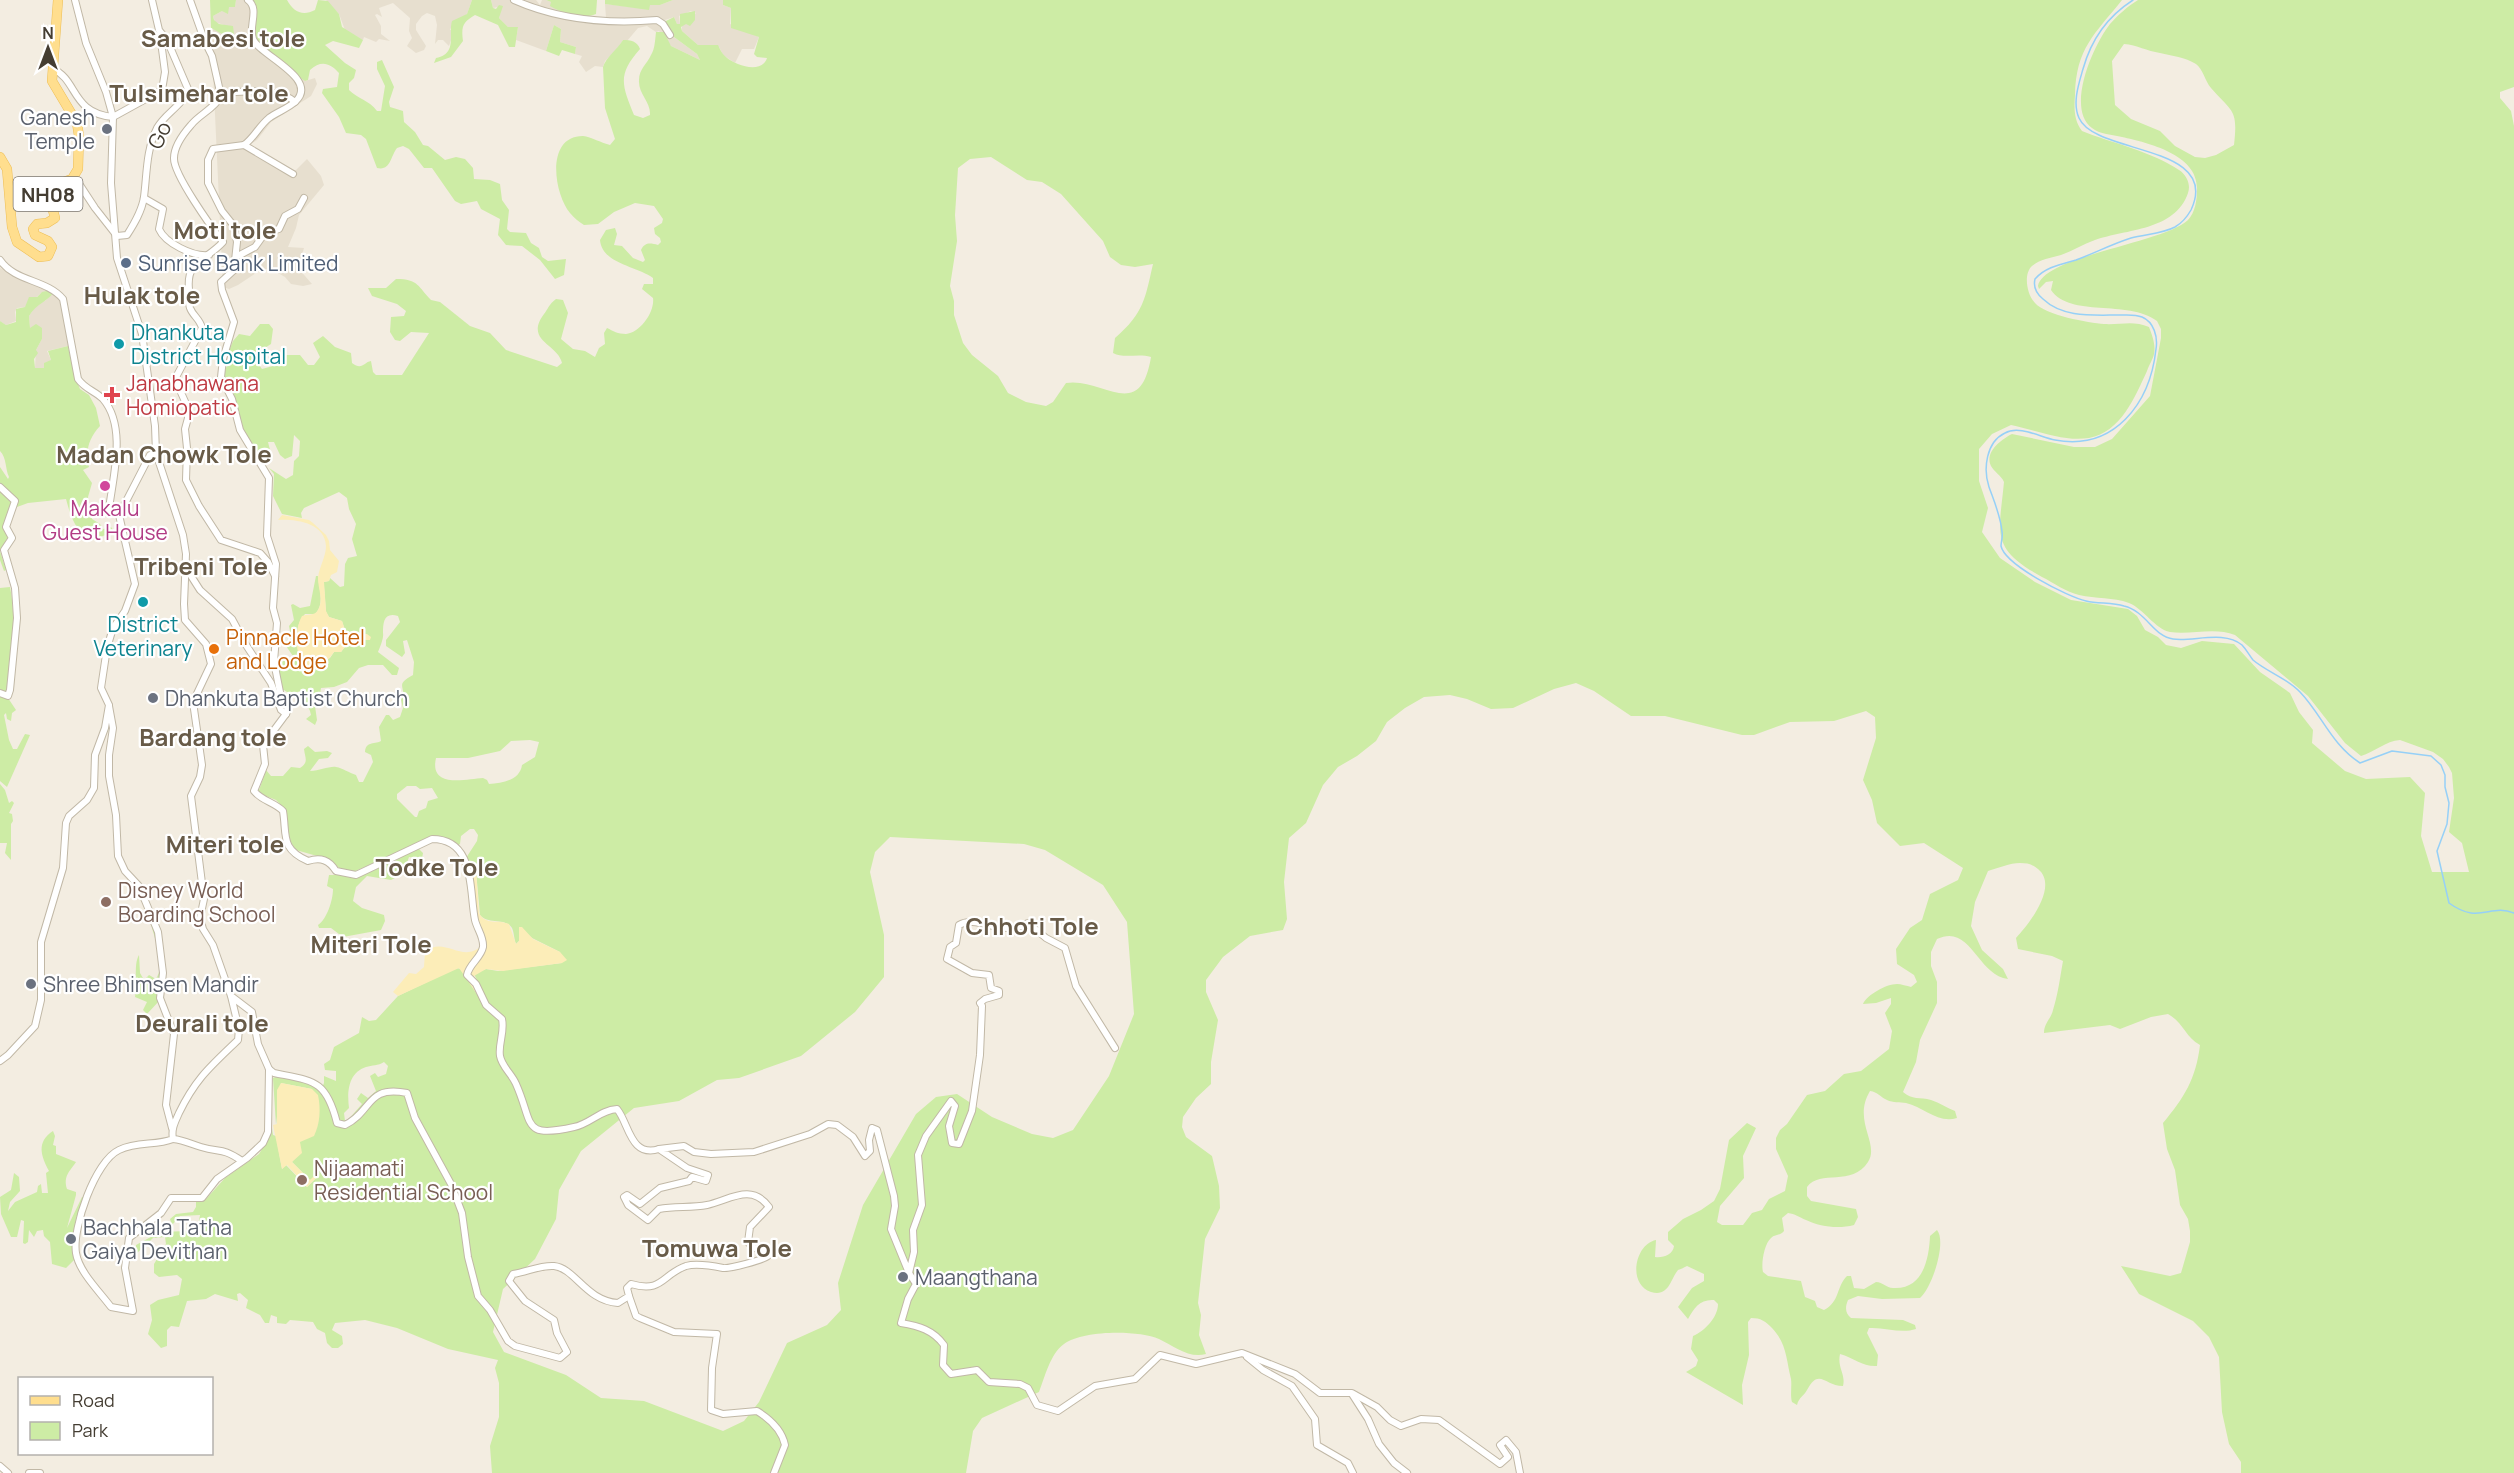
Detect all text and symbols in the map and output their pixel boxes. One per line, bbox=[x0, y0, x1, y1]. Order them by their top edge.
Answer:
north arrow bbox=[18, 18, 78, 78]
district label: Samabesi tole bbox=[141, 21, 305, 54]
text: N bbox=[42, 22, 54, 44]
district label: Tulsimehar tole bbox=[109, 76, 289, 109]
place label: Ganesh Temple bbox=[20, 103, 95, 155]
street label: Go bbox=[141, 117, 177, 153]
marker: Ganesh Temple bbox=[100, 122, 114, 136]
road number: NH08 bbox=[14, 177, 82, 211]
district label: Moti tole bbox=[173, 213, 277, 246]
place label: Sunrise Bank Limited bbox=[138, 249, 339, 277]
marker: Sunrise Bank Limited bbox=[119, 256, 133, 270]
district label: Hulak tole bbox=[84, 278, 200, 311]
place label: Dhankuta District Hospital bbox=[131, 318, 286, 370]
marker: Dhankuta District Hospital bbox=[112, 337, 126, 351]
place label: Janabhawana Homiopatic bbox=[126, 369, 259, 421]
marker: Janabhawana Homiopatic bbox=[103, 386, 121, 404]
district label: Madan Chowk Tole bbox=[56, 437, 272, 470]
marker: Makalu Guest House bbox=[98, 479, 112, 493]
place label: Makalu Guest House bbox=[42, 494, 168, 546]
district label: Tribeni Tole bbox=[134, 549, 268, 582]
marker: District Veterinary bbox=[136, 595, 150, 609]
place label: District Veterinary bbox=[93, 610, 193, 662]
place label: Pinnacle Hotel and Lodge bbox=[226, 623, 365, 675]
marker: Pinnacle Hotel and Lodge bbox=[207, 642, 221, 656]
place label: Dhankuta Baptist Church bbox=[165, 684, 408, 712]
marker: Dhankuta Baptist Church bbox=[146, 691, 160, 705]
district label: Bardang tole bbox=[139, 720, 287, 753]
district label: Miteri tole bbox=[166, 827, 284, 860]
district label: Todke Tole bbox=[376, 850, 498, 883]
place label: Disney World Boarding School bbox=[118, 876, 276, 928]
marker: Disney World Boarding School bbox=[99, 895, 113, 909]
district label: Chhoti Tole bbox=[965, 909, 1099, 942]
district label: Miteri Tole bbox=[310, 927, 432, 960]
place label: Shree Bhimsen Mandir bbox=[43, 970, 259, 998]
marker: Shree Bhimsen Mandir bbox=[24, 977, 38, 991]
district label: Deurali tole bbox=[135, 1006, 269, 1039]
place label: Nijaamati Residential School bbox=[314, 1154, 493, 1206]
marker: Nijaamati Residential School bbox=[295, 1173, 309, 1187]
place label: Bachhala Tatha Gaiya Devithan bbox=[83, 1213, 232, 1265]
district label: Tomuwa Tole bbox=[642, 1231, 792, 1264]
marker: Bachhala Tatha Gaiya Devithan bbox=[64, 1232, 78, 1246]
place label: Maangthana bbox=[915, 1263, 1038, 1291]
marker: Maangthana bbox=[896, 1270, 910, 1284]
legend bbox=[18, 1377, 213, 1455]
text: Road bbox=[72, 1388, 115, 1412]
text: Park bbox=[72, 1418, 109, 1442]

